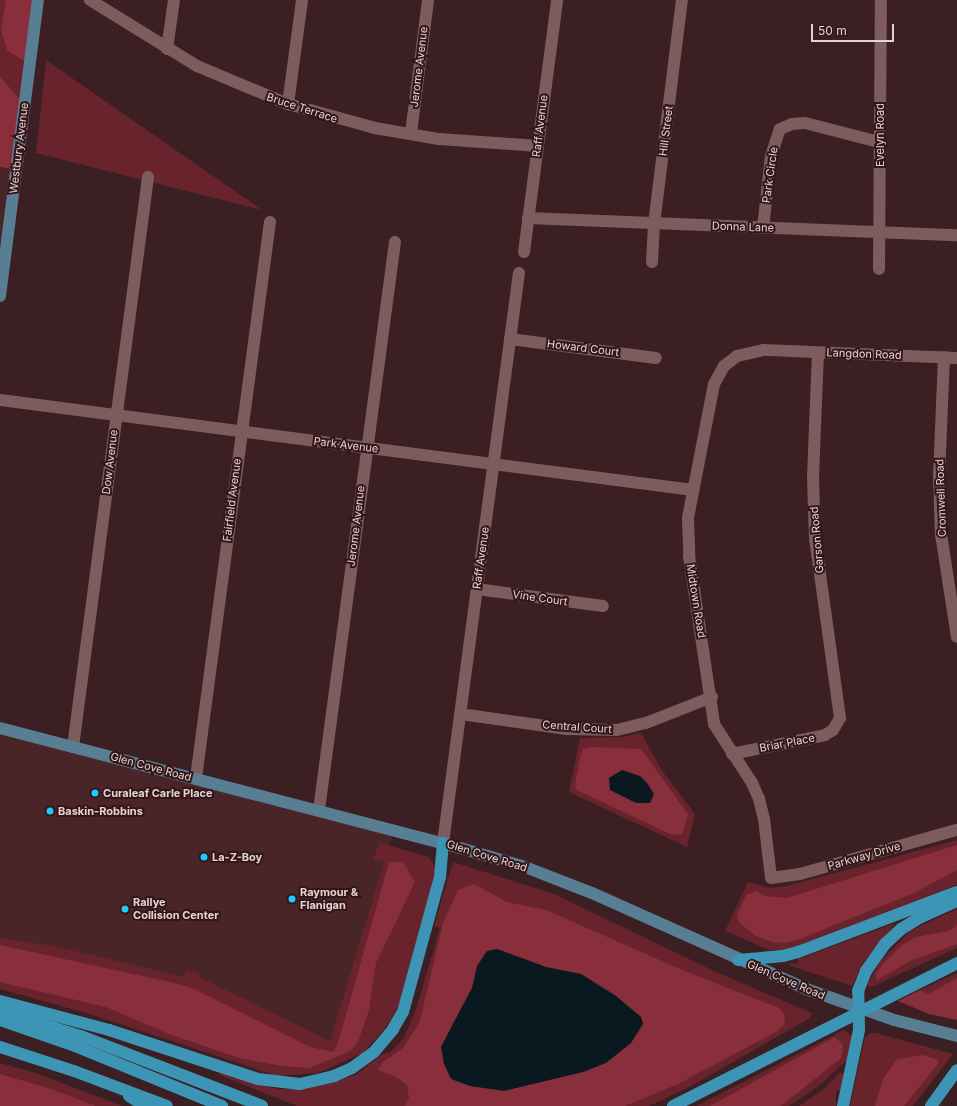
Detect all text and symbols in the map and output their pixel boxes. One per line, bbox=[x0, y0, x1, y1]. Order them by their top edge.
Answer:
scale bar bbox=[813, 16, 896, 42]
text: 50 m bbox=[818, 23, 847, 38]
street label: Jerome Avenue bbox=[408, 26, 430, 108]
street label: Bruce Terrace bbox=[265, 90, 339, 126]
street label: Raff Avenue bbox=[530, 94, 550, 158]
street label: Westbury Avenue bbox=[7, 102, 31, 194]
street label: Evelyn Road bbox=[873, 103, 887, 167]
street label: Hill Street bbox=[656, 105, 676, 157]
street label: Park Circle bbox=[760, 146, 780, 204]
street label: Donna Lane bbox=[712, 219, 774, 235]
street label: Howard Court bbox=[546, 337, 620, 359]
street label: Langdon Road bbox=[826, 346, 902, 362]
street label: Dow Avenue bbox=[99, 429, 121, 495]
street label: Park Avenue bbox=[313, 434, 379, 456]
street label: Fairfield Avenue bbox=[220, 458, 244, 542]
street label: Cromwell Road bbox=[933, 459, 949, 537]
street label: Jerome Avenue bbox=[345, 485, 367, 567]
street label: Garson Road bbox=[808, 506, 826, 574]
street label: Raff Avenue bbox=[470, 526, 492, 590]
street label: Midtown Road bbox=[684, 563, 708, 639]
street label: Vine Court bbox=[512, 588, 568, 608]
street label: Central Court bbox=[542, 718, 612, 736]
street label: Briar Place bbox=[758, 731, 816, 755]
street label: Glen Cove Road bbox=[109, 750, 193, 784]
place label: Curaleaf Carle Place bbox=[103, 786, 213, 800]
marker: Curaleaf Carle Place bbox=[90, 788, 100, 798]
place label: Baskin-Robbins bbox=[58, 804, 143, 818]
marker: Baskin-Robbins bbox=[45, 806, 55, 816]
street label: Glen Cove Road bbox=[445, 838, 529, 874]
street label: Parkway Drive bbox=[826, 839, 902, 873]
place label: La-Z-Boy bbox=[212, 850, 262, 864]
marker: La-Z-Boy bbox=[199, 852, 209, 862]
place label: Raymour & Flanigan bbox=[300, 886, 358, 912]
marker: Raymour & Flanigan bbox=[287, 894, 297, 904]
place label: Rallye Collision Center bbox=[133, 896, 219, 922]
marker: Rallye Collision Center bbox=[120, 904, 130, 914]
street label: Glen Cove Road bbox=[745, 958, 827, 1002]

